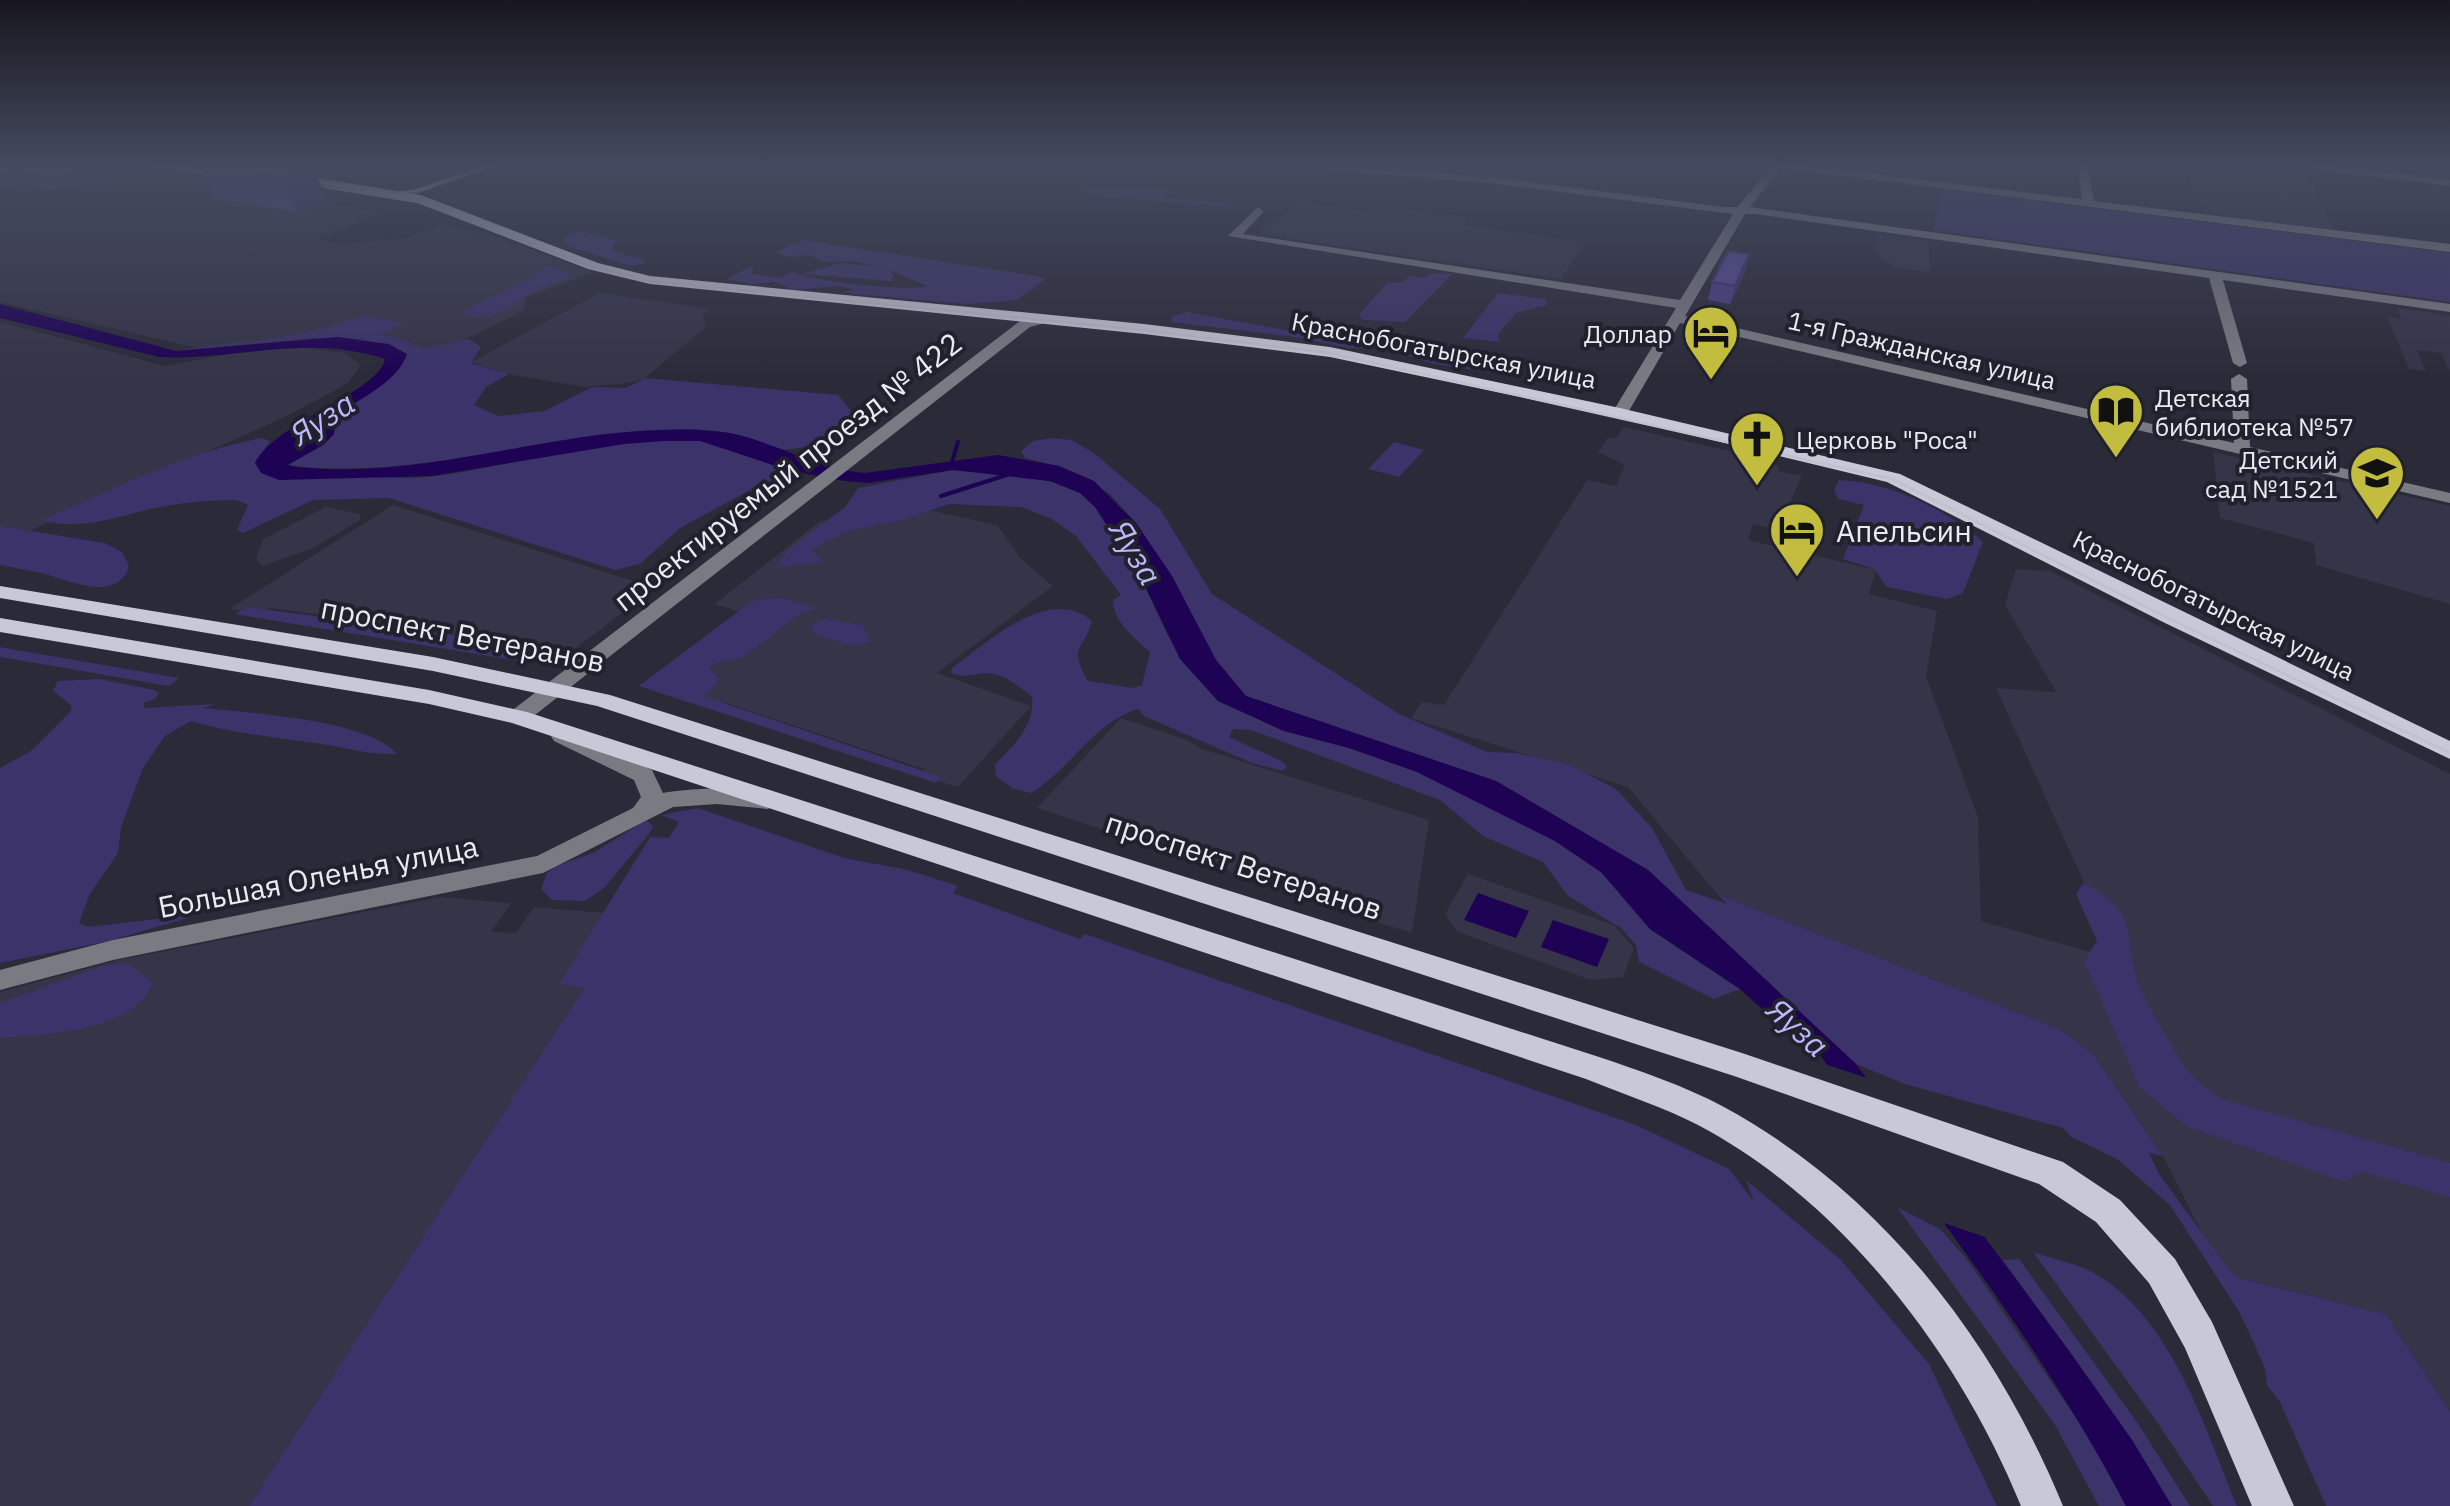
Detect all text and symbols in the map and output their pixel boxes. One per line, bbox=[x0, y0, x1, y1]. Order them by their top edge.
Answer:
hotel icon: Доллар bbox=[1681, 303, 1741, 382]
street label: 1-я Гражданская улица bbox=[1785, 303, 2059, 397]
street label: Краснобогатырская улица bbox=[1289, 304, 1599, 396]
place label: Доллар bbox=[1584, 317, 1672, 350]
street label: проектируемый проезд № 422 bbox=[605, 323, 969, 619]
water label: Яуза bbox=[281, 381, 363, 455]
library icon: Детская библиотека №57 bbox=[2086, 381, 2146, 460]
place label: Детская библиотека №57 bbox=[2155, 381, 2354, 443]
church icon: Церковь "Роса" bbox=[1727, 409, 1787, 488]
place label: Церковь "Роса" bbox=[1796, 423, 1978, 456]
place label: Детский сад №1521 bbox=[2205, 443, 2338, 505]
school or university icon: Детский сад №1521 bbox=[2347, 443, 2407, 522]
hotel icon: Апельсин bbox=[1767, 500, 1827, 579]
water label: Яуза bbox=[1100, 510, 1172, 593]
place label: Апельсин bbox=[1836, 511, 1972, 550]
street label: Краснобогатырская улица bbox=[2068, 522, 2360, 688]
street label: проспект Ветеранов bbox=[318, 587, 608, 681]
street label: проспект Ветеранов bbox=[1101, 802, 1387, 928]
street label: Большая Оленья улица bbox=[155, 826, 481, 926]
water label: Яуза bbox=[1757, 987, 1838, 1066]

